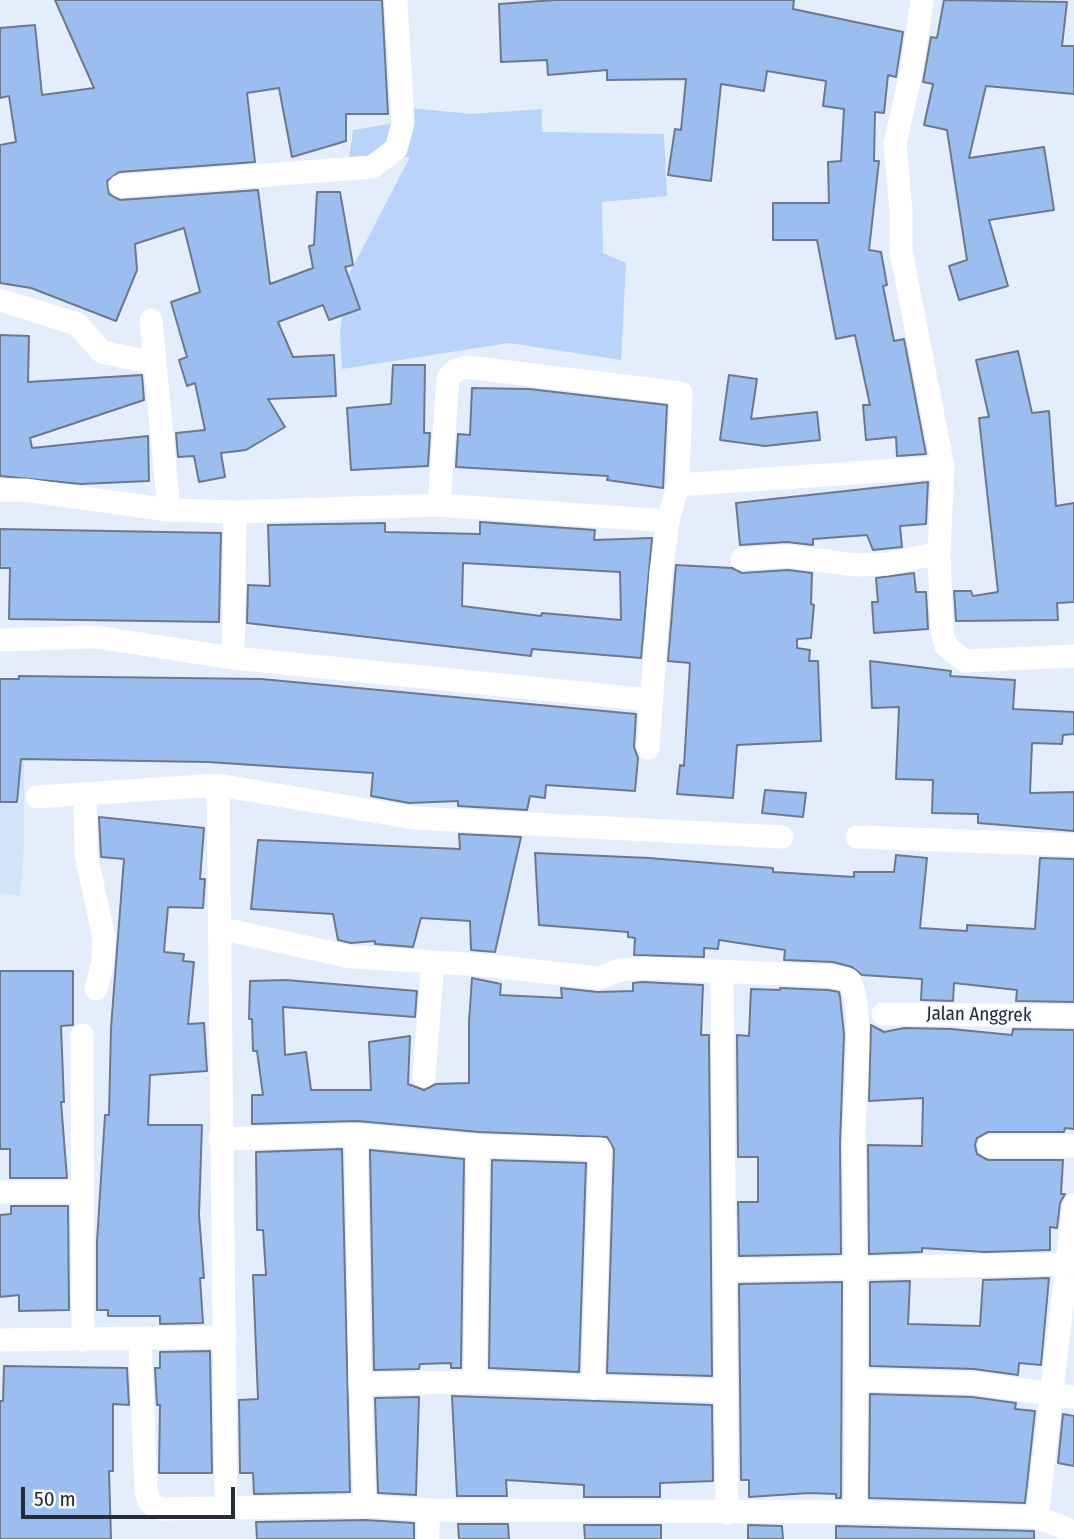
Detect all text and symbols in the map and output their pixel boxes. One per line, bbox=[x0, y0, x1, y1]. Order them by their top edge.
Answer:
street label: Jalan Anggrek bbox=[926, 1003, 1032, 1027]
scale bar bbox=[24, 1472, 238, 1516]
text: 50 m bbox=[34, 1486, 76, 1512]

